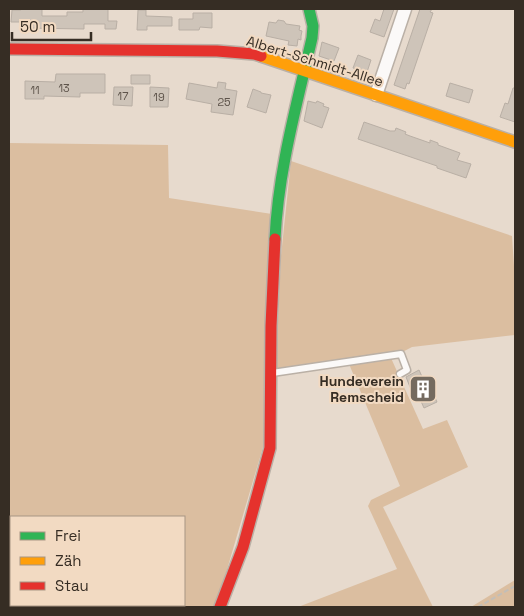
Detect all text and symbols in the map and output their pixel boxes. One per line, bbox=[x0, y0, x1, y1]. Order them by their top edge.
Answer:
scale bar bbox=[12, 10, 91, 42]
text: 50 m bbox=[20, 17, 55, 36]
street label: Albert-Schmidt-Allee bbox=[244, 32, 386, 90]
house number: 13 bbox=[58, 81, 70, 95]
house number: 11 bbox=[30, 83, 40, 97]
house number: 17 bbox=[118, 89, 128, 103]
house number: 19 bbox=[153, 90, 165, 104]
house number: 25 bbox=[217, 95, 231, 109]
place label: Hundeverein Remscheid bbox=[319, 372, 404, 406]
building icon: Hundeverein Remscheid bbox=[408, 374, 438, 404]
legend bbox=[10, 516, 185, 606]
text: Frei bbox=[55, 526, 81, 545]
text: Zäh bbox=[55, 551, 81, 570]
text: Stau bbox=[55, 576, 89, 595]

